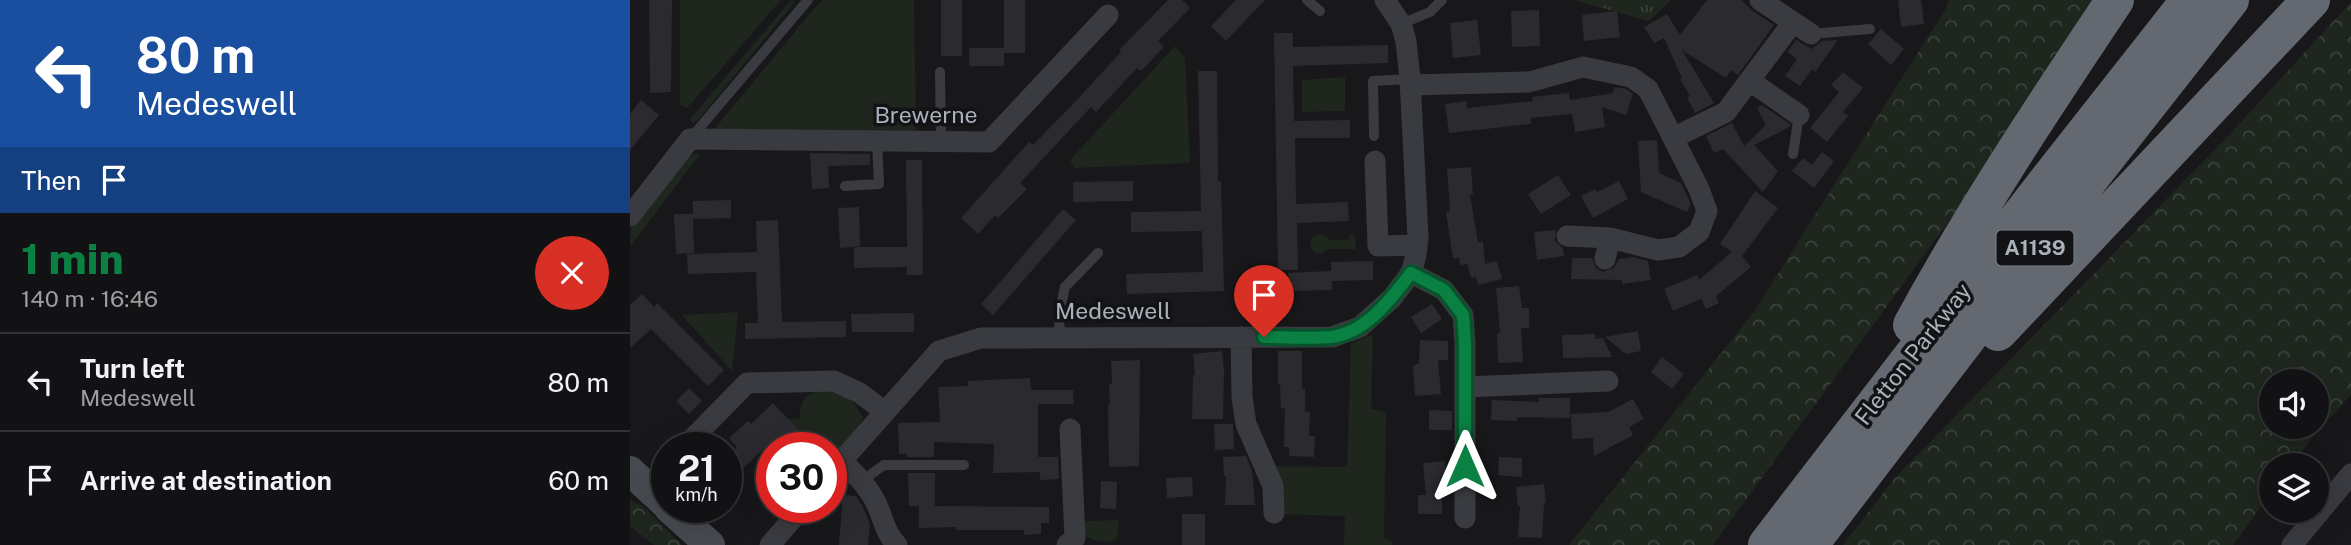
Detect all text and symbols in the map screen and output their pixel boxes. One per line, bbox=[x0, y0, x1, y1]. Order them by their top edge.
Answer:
text: 80 m bbox=[136, 26, 255, 84]
icon: left bbox=[21, 28, 112, 119]
text: Medeswell bbox=[136, 85, 297, 122]
street label: Brewerne bbox=[874, 101, 978, 128]
icon: arrive bbox=[95, 161, 133, 199]
text: Then bbox=[21, 165, 81, 196]
road number: A1139 bbox=[1996, 230, 2074, 266]
text: 1 min bbox=[21, 234, 124, 283]
button: close bbox=[535, 236, 609, 310]
pin bbox=[1234, 265, 1294, 337]
icon: arrive bbox=[1245, 276, 1283, 314]
street label: Fletton Parkway bbox=[1849, 277, 1976, 430]
text: 140 m · 16:46 bbox=[21, 285, 158, 312]
street label: Medeswell bbox=[1055, 297, 1171, 324]
text: Turn left bbox=[80, 353, 185, 384]
icon: left bbox=[21, 363, 59, 401]
text: 80 m bbox=[548, 367, 609, 398]
map controls bbox=[2259, 369, 2329, 523]
button: sound bbox=[2259, 369, 2329, 439]
text: Medeswell bbox=[80, 384, 196, 411]
position arrow bbox=[1428, 429, 1502, 503]
speed limit sign: 30 bbox=[756, 432, 847, 523]
text: 21 bbox=[678, 448, 715, 489]
button: layers bbox=[2259, 453, 2329, 523]
icon: arrive bbox=[21, 461, 59, 499]
text: Arrive at destination bbox=[80, 465, 332, 496]
text: 60 m bbox=[548, 465, 609, 496]
text: km/h bbox=[675, 484, 718, 505]

